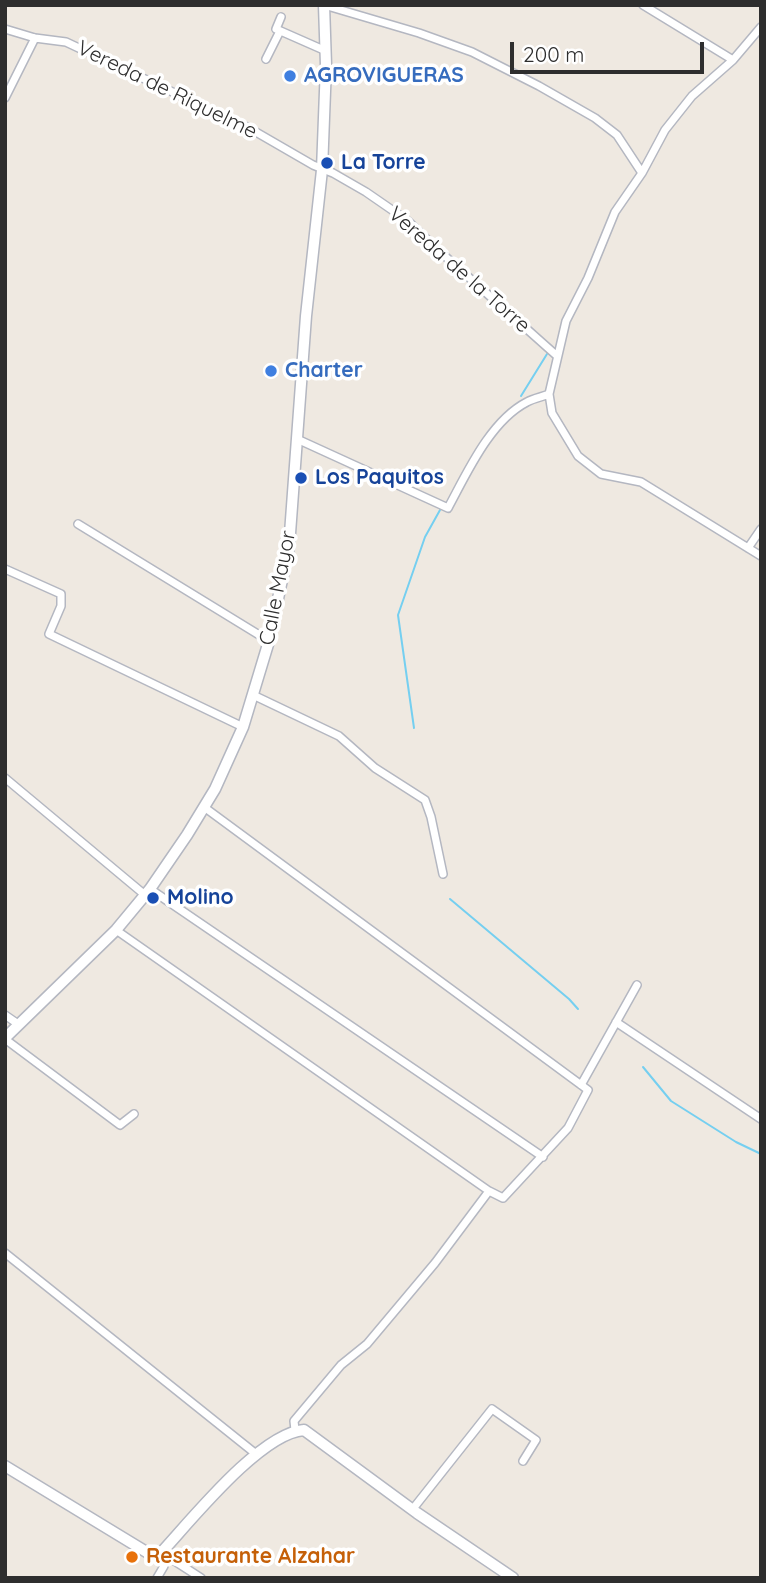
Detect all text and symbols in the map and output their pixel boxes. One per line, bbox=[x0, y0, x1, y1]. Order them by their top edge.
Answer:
scale bar bbox=[514, 28, 708, 72]
street label: Vereda de Riquelme bbox=[73, 35, 261, 145]
text: 200 m bbox=[523, 41, 585, 67]
place label: AGROVIGUERAS bbox=[304, 63, 464, 89]
marker: AGROVIGUERAS bbox=[282, 68, 298, 84]
place label: La Torre bbox=[341, 150, 426, 176]
marker: La Torre bbox=[319, 155, 335, 171]
street label: Vereda de la Torre bbox=[383, 201, 535, 339]
place label: Charter bbox=[285, 358, 363, 384]
marker: Charter bbox=[263, 363, 279, 379]
place label: Los Paquitos bbox=[315, 465, 444, 491]
marker: Los Paquitos bbox=[293, 470, 309, 486]
street label: Calle Mayor bbox=[255, 529, 301, 647]
place label: Molino bbox=[167, 885, 234, 911]
marker: Molino bbox=[145, 890, 161, 906]
place label: Restaurante Alzahar bbox=[146, 1544, 355, 1570]
marker: Restaurante Alzahar bbox=[124, 1549, 140, 1565]

